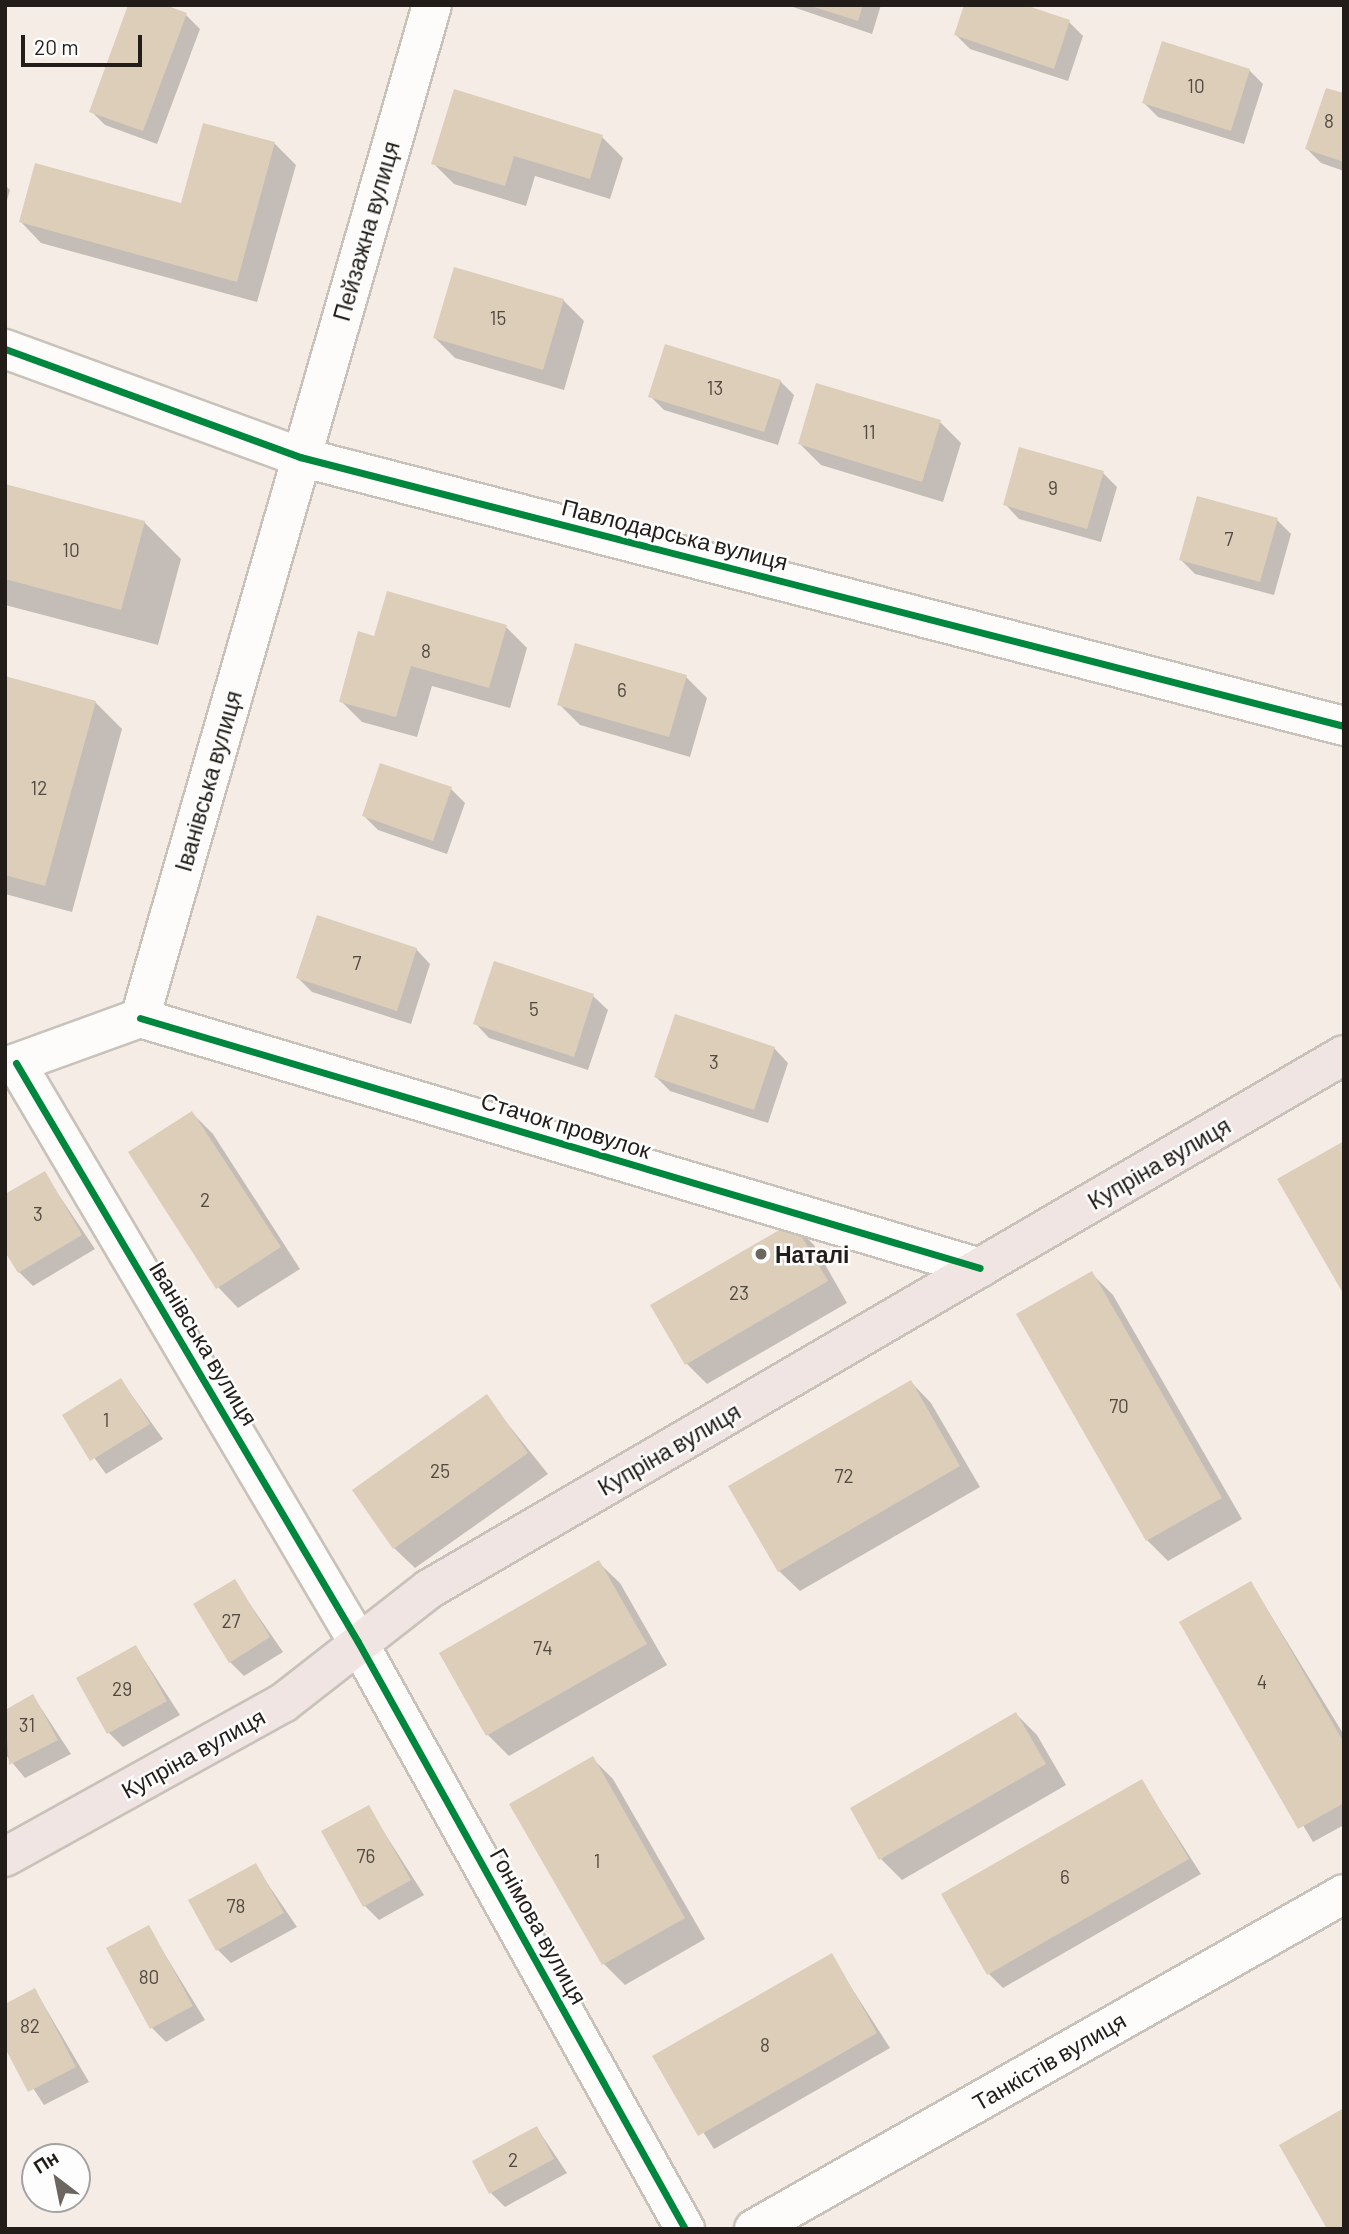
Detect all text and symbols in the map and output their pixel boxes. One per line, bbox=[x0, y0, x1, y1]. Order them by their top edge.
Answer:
scale bar bbox=[24, 21, 145, 65]
text: 20 m bbox=[34, 34, 79, 59]
house number: 10 bbox=[1187, 75, 1205, 97]
house number: 8 bbox=[1324, 110, 1334, 132]
street label: Пейзажна вулиця bbox=[327, 138, 405, 324]
house number: 15 bbox=[490, 307, 506, 329]
house number: 13 bbox=[707, 377, 723, 399]
house number: 11 bbox=[862, 421, 876, 443]
house number: 9 bbox=[1048, 477, 1058, 499]
street label: Павлодарська вулиця bbox=[559, 493, 791, 575]
house number: 7 bbox=[1225, 528, 1233, 550]
house number: 10 bbox=[62, 539, 80, 561]
house number: 8 bbox=[421, 640, 431, 662]
house number: 6 bbox=[617, 679, 627, 701]
street label: Іванівська вулиця bbox=[169, 687, 247, 875]
house number: 12 bbox=[31, 777, 47, 799]
house number: 7 bbox=[353, 952, 361, 974]
house number: 5 bbox=[529, 998, 539, 1020]
house number: 3 bbox=[709, 1051, 719, 1073]
street label: Стачок провулок bbox=[478, 1086, 654, 1164]
street label: Купріна вулиця bbox=[1083, 1111, 1235, 1215]
house number: 2 bbox=[200, 1189, 210, 1211]
house number: 3 bbox=[33, 1203, 43, 1225]
place label: Наталі bbox=[775, 1240, 849, 1268]
marker: Наталі bbox=[753, 1246, 769, 1262]
street label: Іванівська вулиця bbox=[144, 1256, 264, 1430]
house number: 23 bbox=[729, 1282, 749, 1304]
house number: 70 bbox=[1109, 1395, 1129, 1417]
street label: Купріна вулиця bbox=[593, 1397, 745, 1501]
house number: 1 bbox=[103, 1409, 109, 1431]
house number: 25 bbox=[430, 1460, 450, 1482]
house number: 72 bbox=[834, 1465, 854, 1487]
house number: 27 bbox=[221, 1610, 241, 1632]
house number: 74 bbox=[533, 1637, 553, 1659]
house number: 4 bbox=[1257, 1671, 1267, 1693]
house number: 29 bbox=[112, 1678, 132, 1700]
street label: Купріна вулиця bbox=[116, 1702, 270, 1804]
house number: 31 bbox=[19, 1714, 35, 1736]
street label: Гонімова вулиця bbox=[485, 1843, 593, 2009]
house number: 76 bbox=[357, 1845, 375, 1867]
house number: 1 bbox=[594, 1850, 600, 1872]
house number: 6 bbox=[1060, 1866, 1070, 1888]
house number: 78 bbox=[227, 1895, 245, 1917]
house number: 80 bbox=[139, 1966, 159, 1988]
street label: Танкістів вулиця bbox=[968, 2006, 1130, 2116]
house number: 82 bbox=[20, 2015, 40, 2037]
house number: 8 bbox=[760, 2034, 770, 2056]
north arrow bbox=[21, 2143, 91, 2213]
text: Пн bbox=[29, 2145, 62, 2178]
house number: 2 bbox=[508, 2149, 518, 2171]

